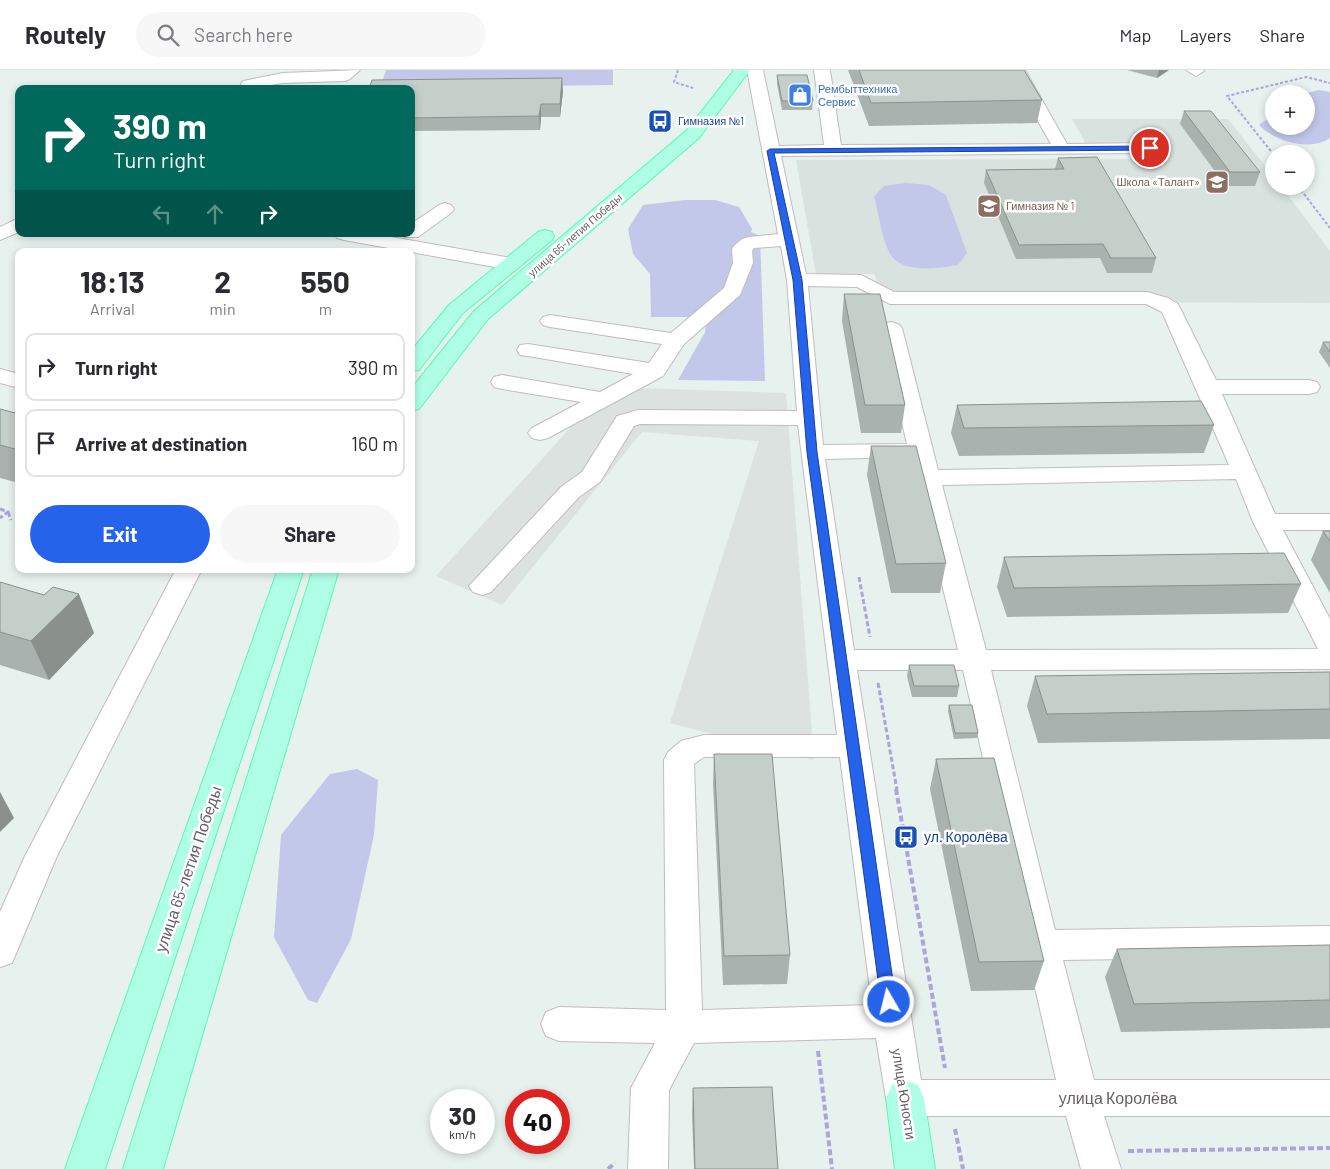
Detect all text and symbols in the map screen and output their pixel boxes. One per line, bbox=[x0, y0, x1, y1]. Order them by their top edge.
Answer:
search box bbox=[136, 12, 486, 57]
text: Routely bbox=[25, 20, 106, 49]
icon: search bbox=[154, 21, 182, 49]
text: Search here bbox=[194, 23, 293, 46]
text: Map bbox=[1119, 24, 1151, 46]
text: Layers bbox=[1179, 24, 1232, 46]
text: Share bbox=[1260, 24, 1305, 46]
shop icon: Рембыттехника Сервис bbox=[787, 82, 813, 108]
place label: Рембыттехника Сервис bbox=[818, 82, 898, 108]
map controls bbox=[1265, 85, 1315, 195]
button: + bbox=[1265, 85, 1315, 135]
text: 390 m bbox=[113, 104, 207, 146]
icon: right bbox=[30, 105, 95, 170]
bus stop icon: Гимназия №1 bbox=[647, 108, 673, 134]
place label: Гимназия №1 bbox=[678, 114, 744, 127]
pin bbox=[1129, 127, 1171, 169]
icon: arrive bbox=[1136, 134, 1164, 162]
button: − bbox=[1265, 145, 1315, 195]
text: Turn right bbox=[113, 146, 206, 172]
school or university icon: Школа «Талант» bbox=[1204, 169, 1230, 195]
place label: Школа «Талант» bbox=[1116, 175, 1200, 188]
street label: улица 65-летия Победы bbox=[525, 190, 624, 279]
school or university icon: Гимназия № 1 bbox=[976, 193, 1002, 219]
place label: Гимназия № 1 bbox=[1006, 199, 1074, 212]
icon: left bbox=[148, 200, 176, 228]
icon: ahead bbox=[201, 200, 229, 228]
icon: right bbox=[254, 200, 282, 228]
text: 18:13 bbox=[80, 263, 145, 299]
text: 2 bbox=[214, 263, 231, 299]
text: 550 bbox=[301, 263, 350, 299]
text: Arrival bbox=[90, 299, 135, 318]
text: min bbox=[210, 299, 236, 318]
text: m bbox=[319, 299, 332, 318]
icon: right bbox=[32, 353, 60, 381]
text: Turn right bbox=[75, 356, 157, 379]
text: 390 m bbox=[348, 356, 398, 379]
icon: arrive bbox=[32, 429, 60, 457]
text: Arrive at destination bbox=[75, 432, 247, 455]
text: 160 m bbox=[351, 432, 398, 455]
button: Exit bbox=[30, 505, 210, 563]
button: Share bbox=[220, 505, 400, 563]
street label: улица 65-летия Победы bbox=[150, 783, 225, 954]
bus stop icon: ул. Королёва bbox=[893, 824, 919, 850]
place label: ул. Королёва bbox=[924, 828, 1008, 845]
position arrow bbox=[862, 975, 914, 1027]
street label: улица Юности bbox=[889, 1047, 920, 1141]
street label: улица Королёва bbox=[1059, 1088, 1177, 1107]
speed limit sign: 40 bbox=[505, 1089, 570, 1154]
text: 30 bbox=[449, 1100, 476, 1130]
text: km/h bbox=[449, 1127, 476, 1141]

